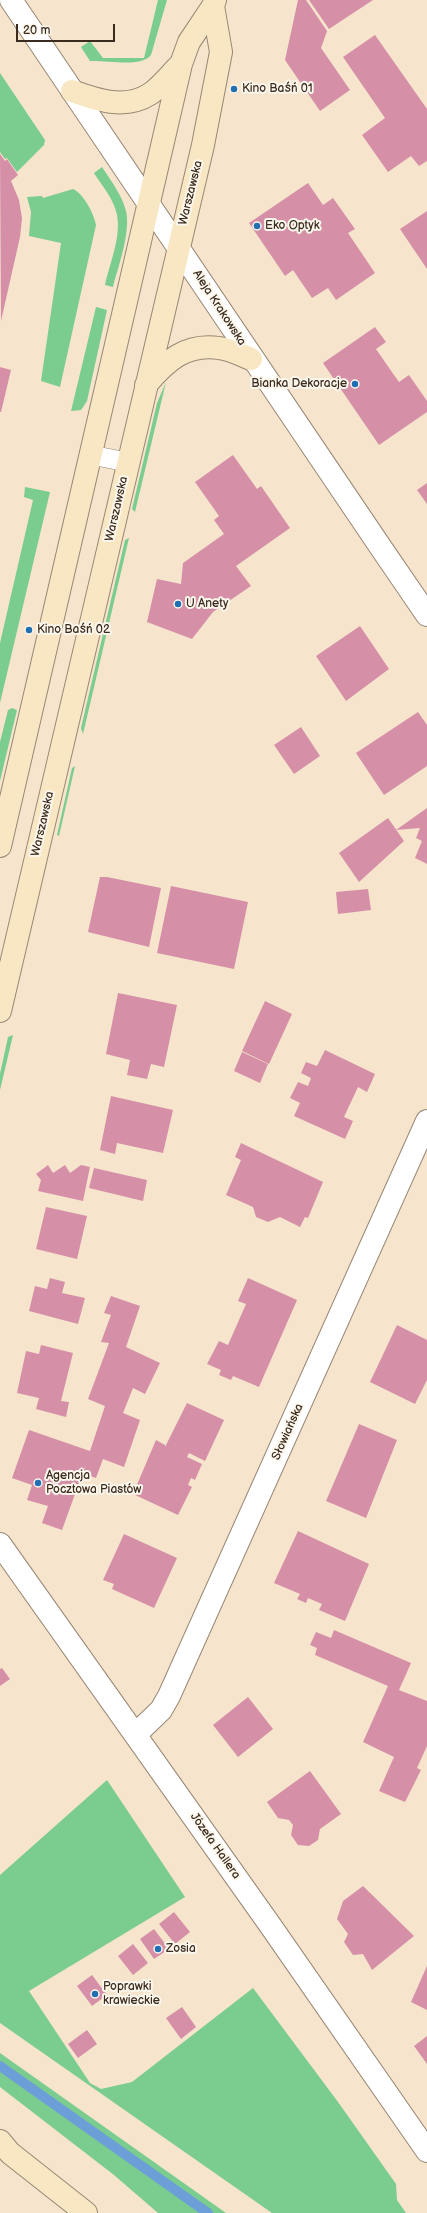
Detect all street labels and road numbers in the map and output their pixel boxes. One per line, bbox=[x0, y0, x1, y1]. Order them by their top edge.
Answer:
street label: Warszawska bbox=[176, 159, 206, 227]
street label: Aleja Krakowska bbox=[189, 267, 249, 349]
street label: Warszawska bbox=[103, 475, 131, 543]
street label: Warszawska bbox=[29, 790, 57, 858]
street label: Słowiańska bbox=[269, 1402, 307, 1462]
street label: Józefa Hallera bbox=[187, 1810, 243, 1882]

